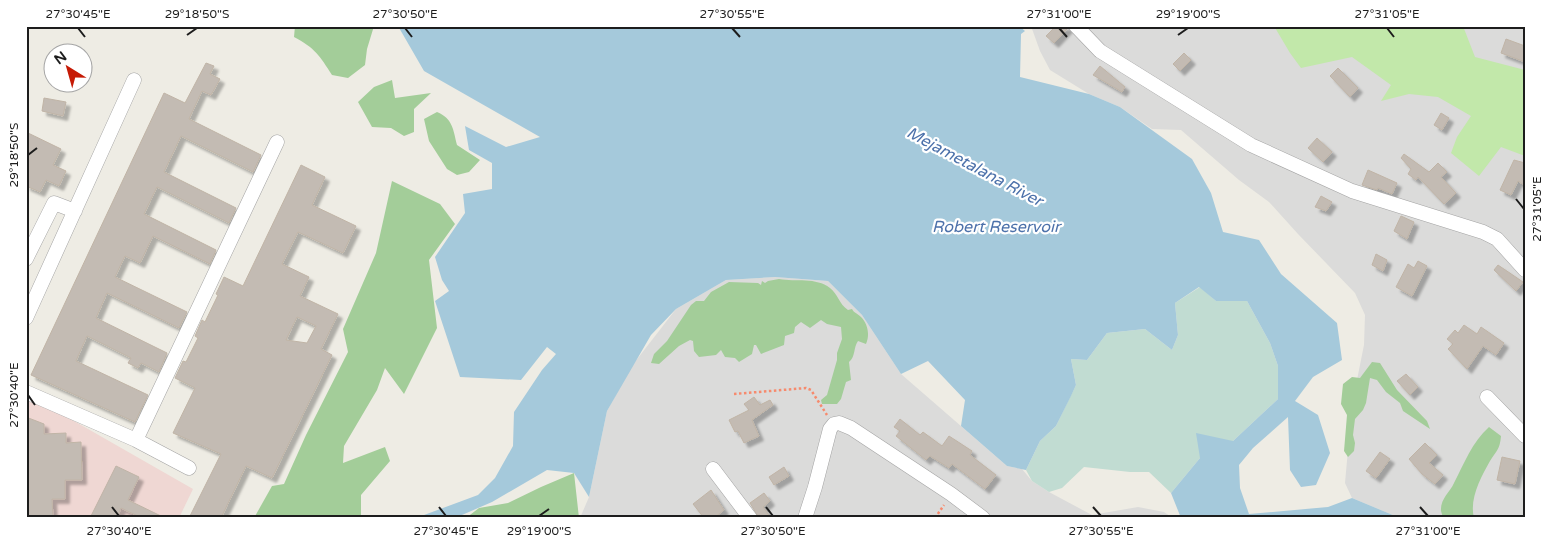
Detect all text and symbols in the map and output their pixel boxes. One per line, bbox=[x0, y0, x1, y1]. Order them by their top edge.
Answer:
text: 27°30'45"E bbox=[45, 7, 111, 21]
text: 29°18'50"S bbox=[165, 7, 229, 21]
text: 27°30'50"E bbox=[372, 7, 438, 21]
text: 27°30'55"E bbox=[699, 7, 765, 21]
text: 27°31'00"E bbox=[1026, 7, 1092, 21]
text: 29°19'00"S bbox=[1156, 7, 1220, 21]
text: 27°31'05"E bbox=[1354, 7, 1420, 21]
north arrow bbox=[42, 42, 92, 92]
text: N bbox=[51, 48, 70, 68]
text: 29°18'50"S bbox=[7, 123, 21, 187]
water label: Mejametalana River bbox=[903, 123, 1048, 212]
text: 27°31'05"E bbox=[1530, 176, 1544, 242]
water label: Robert Reservoir bbox=[932, 217, 1062, 237]
text: 27°30'40"E bbox=[7, 362, 21, 428]
text: 27°30'40"E bbox=[86, 524, 152, 538]
text: 27°30'45"E bbox=[413, 524, 479, 538]
text: 29°19'00"S bbox=[507, 524, 571, 538]
text: 27°30'50"E bbox=[740, 524, 806, 538]
text: 27°30'55"E bbox=[1068, 524, 1134, 538]
text: 27°31'00"E bbox=[1395, 524, 1461, 538]

